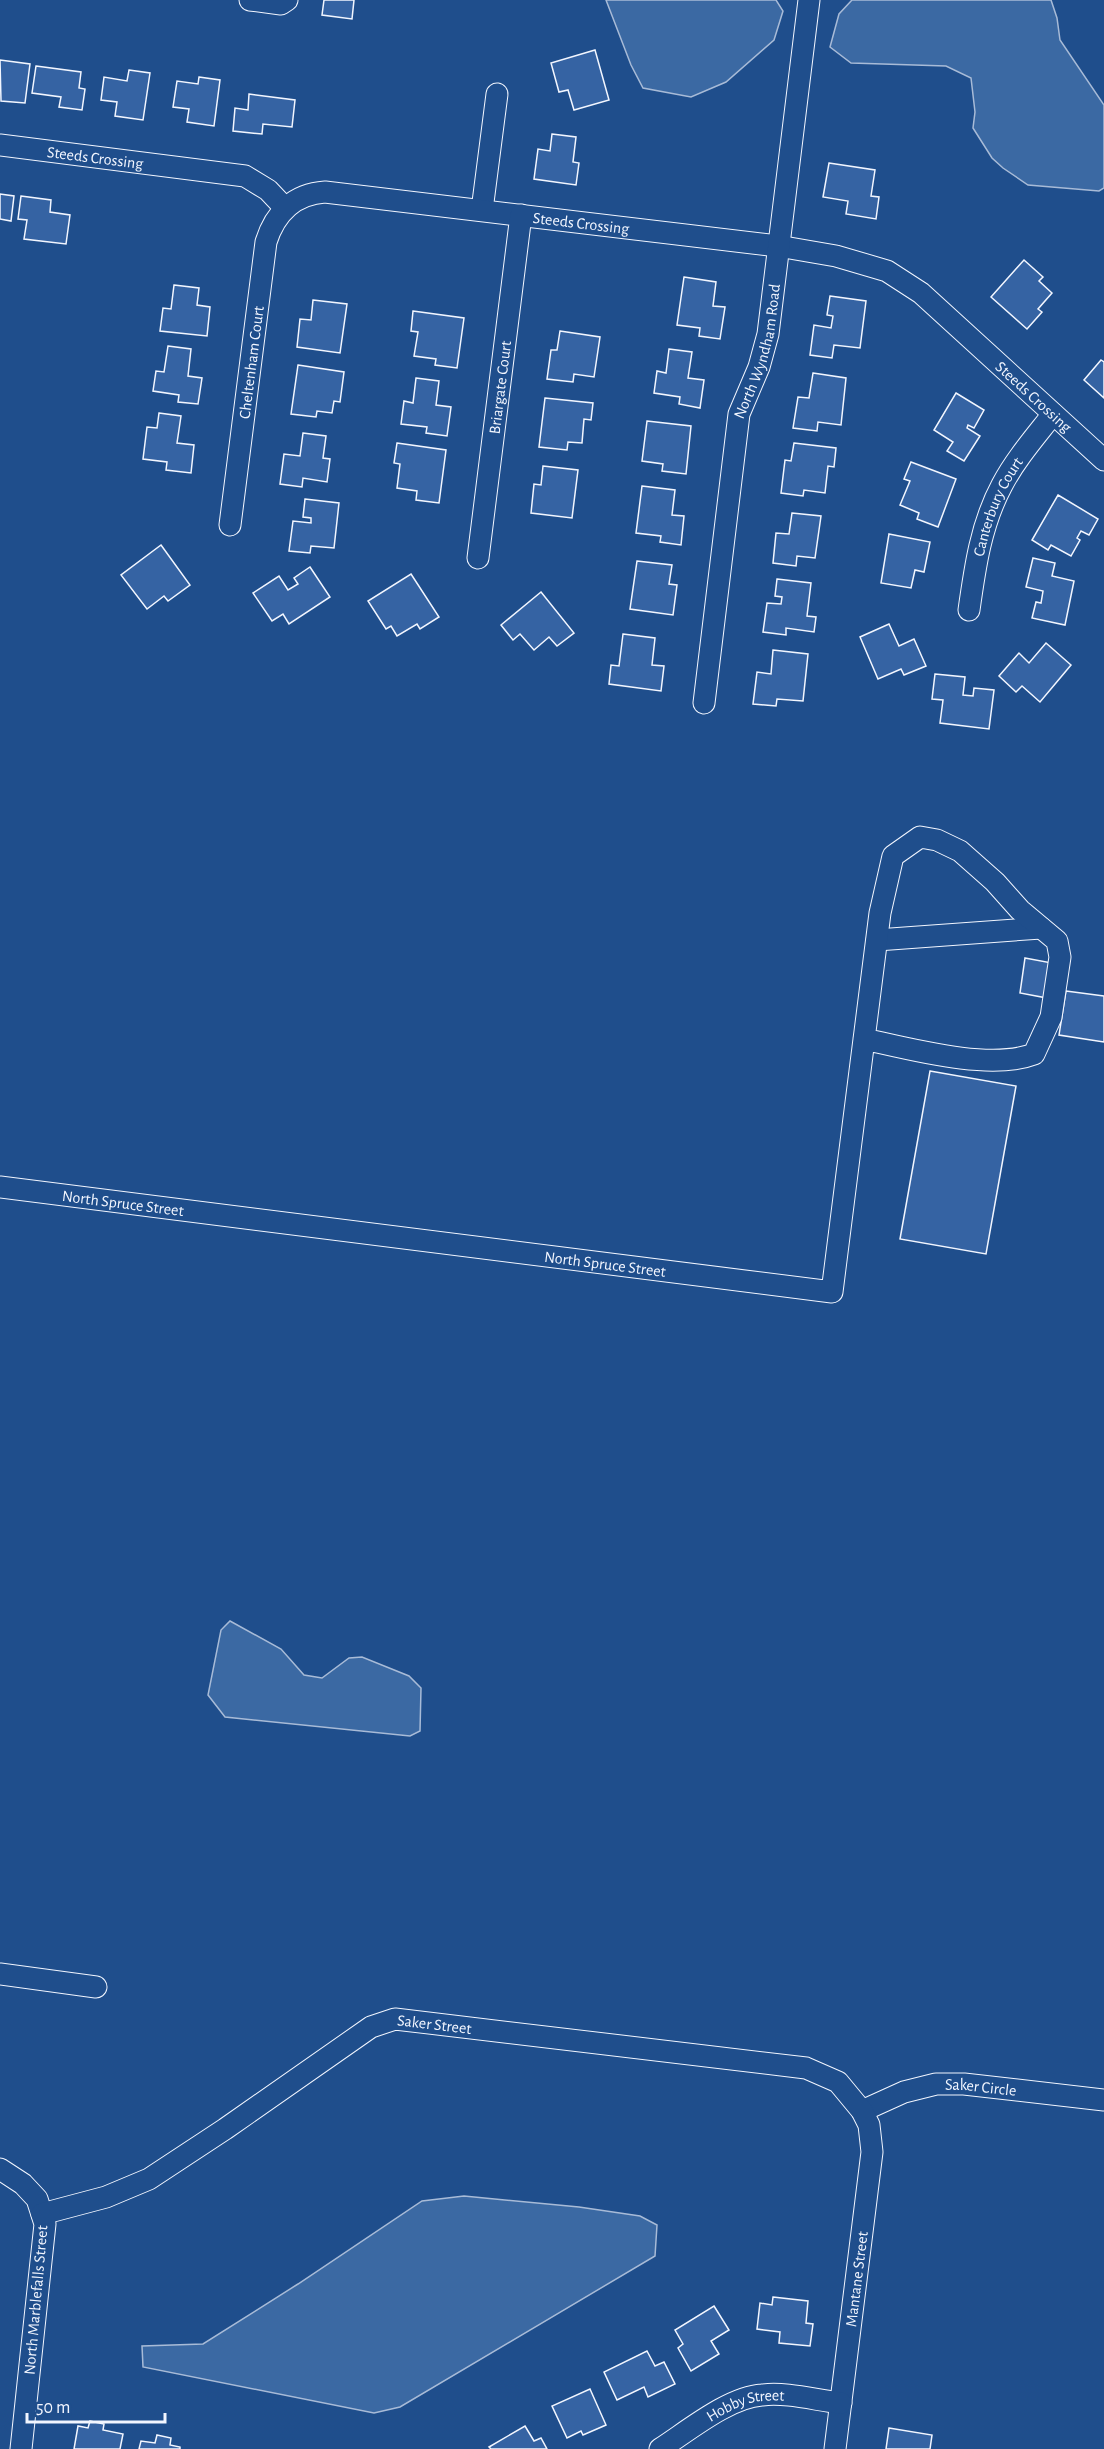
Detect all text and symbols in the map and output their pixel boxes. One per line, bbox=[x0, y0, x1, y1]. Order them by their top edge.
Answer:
street label: Steeds Crossing bbox=[46, 144, 144, 172]
street label: Steeds Crossing bbox=[532, 210, 630, 237]
street label: North Wyndham Road bbox=[731, 283, 783, 421]
street label: Cheltenham Court bbox=[237, 305, 267, 420]
street label: Briargate Court bbox=[487, 340, 514, 435]
street label: Steeds Crossing bbox=[992, 358, 1075, 436]
street label: Canterbury Court bbox=[971, 454, 1026, 558]
street label: North Spruce Street bbox=[61, 1188, 185, 1219]
street label: North Spruce Street bbox=[543, 1249, 667, 1280]
street label: Saker Street bbox=[396, 2012, 472, 2037]
street label: Saker Circle bbox=[945, 2077, 1017, 2099]
street label: North Marblefalls Street bbox=[21, 2225, 51, 2376]
street label: Mantane Street bbox=[843, 2230, 871, 2328]
scale bar bbox=[27, 2386, 165, 2424]
street label: Hobby Street bbox=[704, 2387, 785, 2425]
text: 50 m bbox=[36, 2399, 70, 2417]

